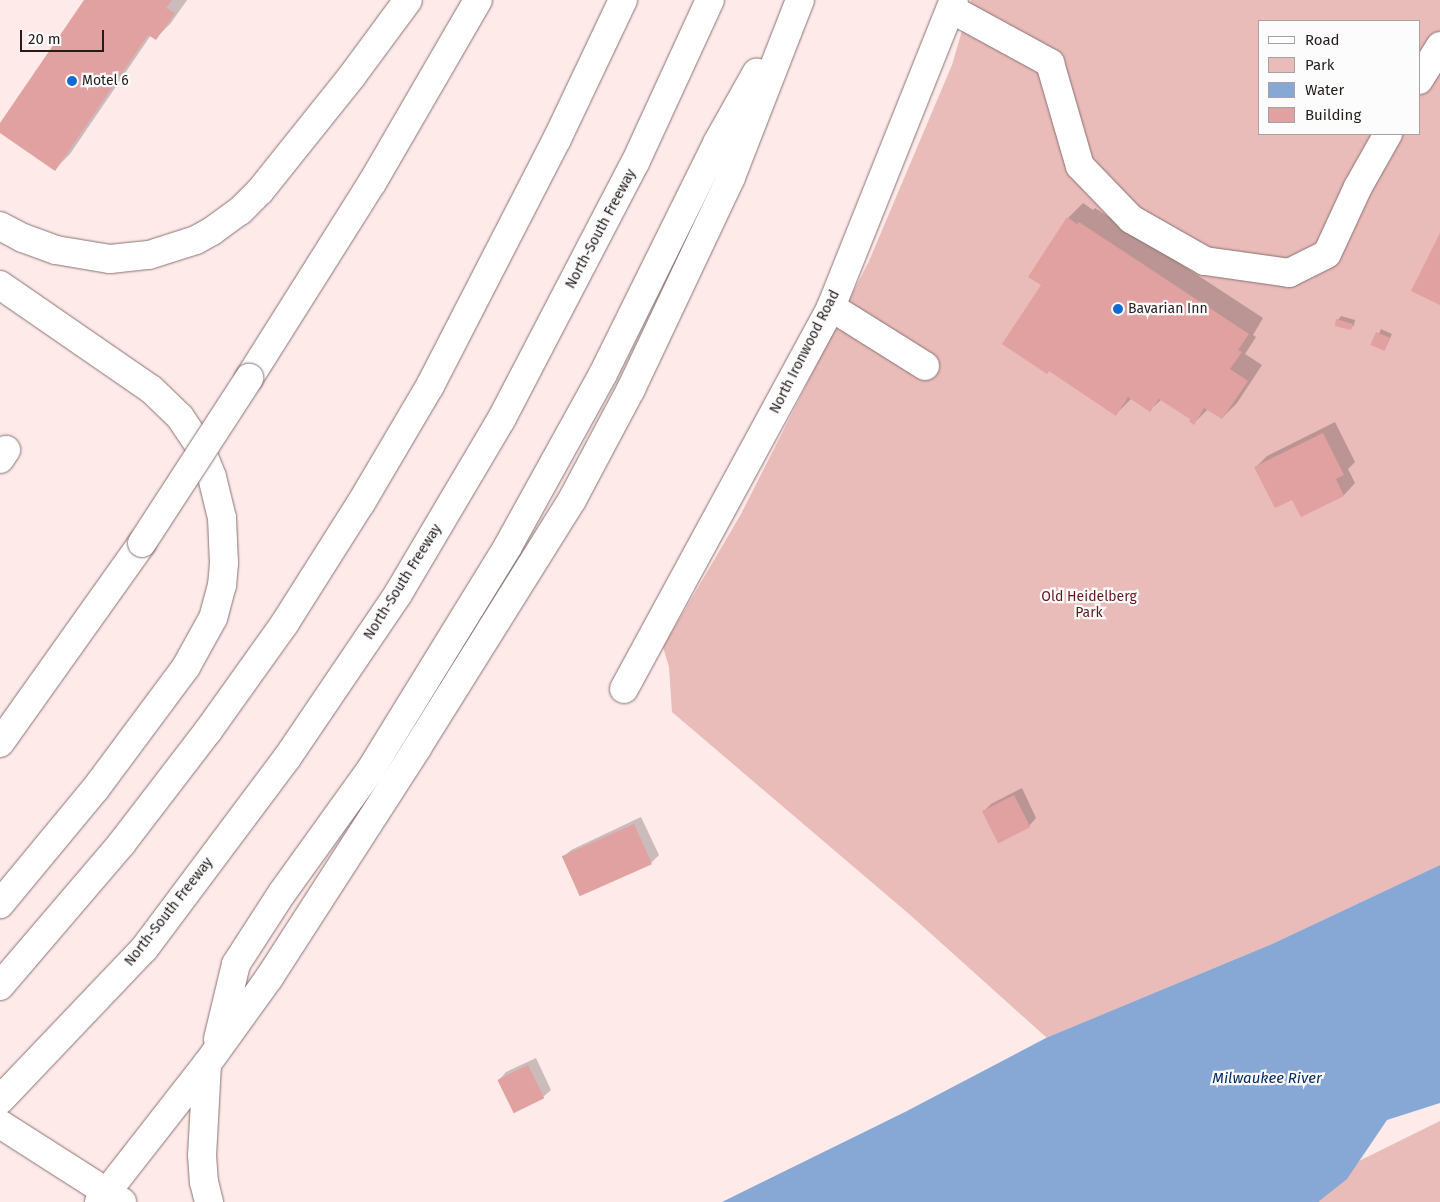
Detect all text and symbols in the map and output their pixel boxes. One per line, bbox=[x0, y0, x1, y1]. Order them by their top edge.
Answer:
scale bar bbox=[22, 20, 106, 52]
legend bbox=[1258, 20, 1420, 135]
text: 20 m bbox=[28, 30, 61, 48]
text: Road bbox=[1305, 31, 1340, 49]
text: Park bbox=[1305, 56, 1335, 74]
place label: Motel 6 bbox=[82, 73, 129, 89]
marker: Motel 6 bbox=[66, 75, 78, 87]
text: Water bbox=[1305, 81, 1344, 99]
text: Building bbox=[1305, 106, 1361, 124]
street label: North-South Freeway bbox=[562, 166, 640, 292]
street label: North Ironwood Road bbox=[767, 287, 843, 417]
place label: Bavarian Inn bbox=[1128, 301, 1208, 317]
marker: Bavarian Inn bbox=[1112, 303, 1124, 315]
street label: North-South Freeway bbox=[361, 521, 445, 643]
park label: Old Heidelberg Park bbox=[1041, 589, 1137, 622]
street label: North-South Freeway bbox=[121, 854, 217, 970]
water label: Milwaukee River bbox=[1212, 1070, 1322, 1088]

